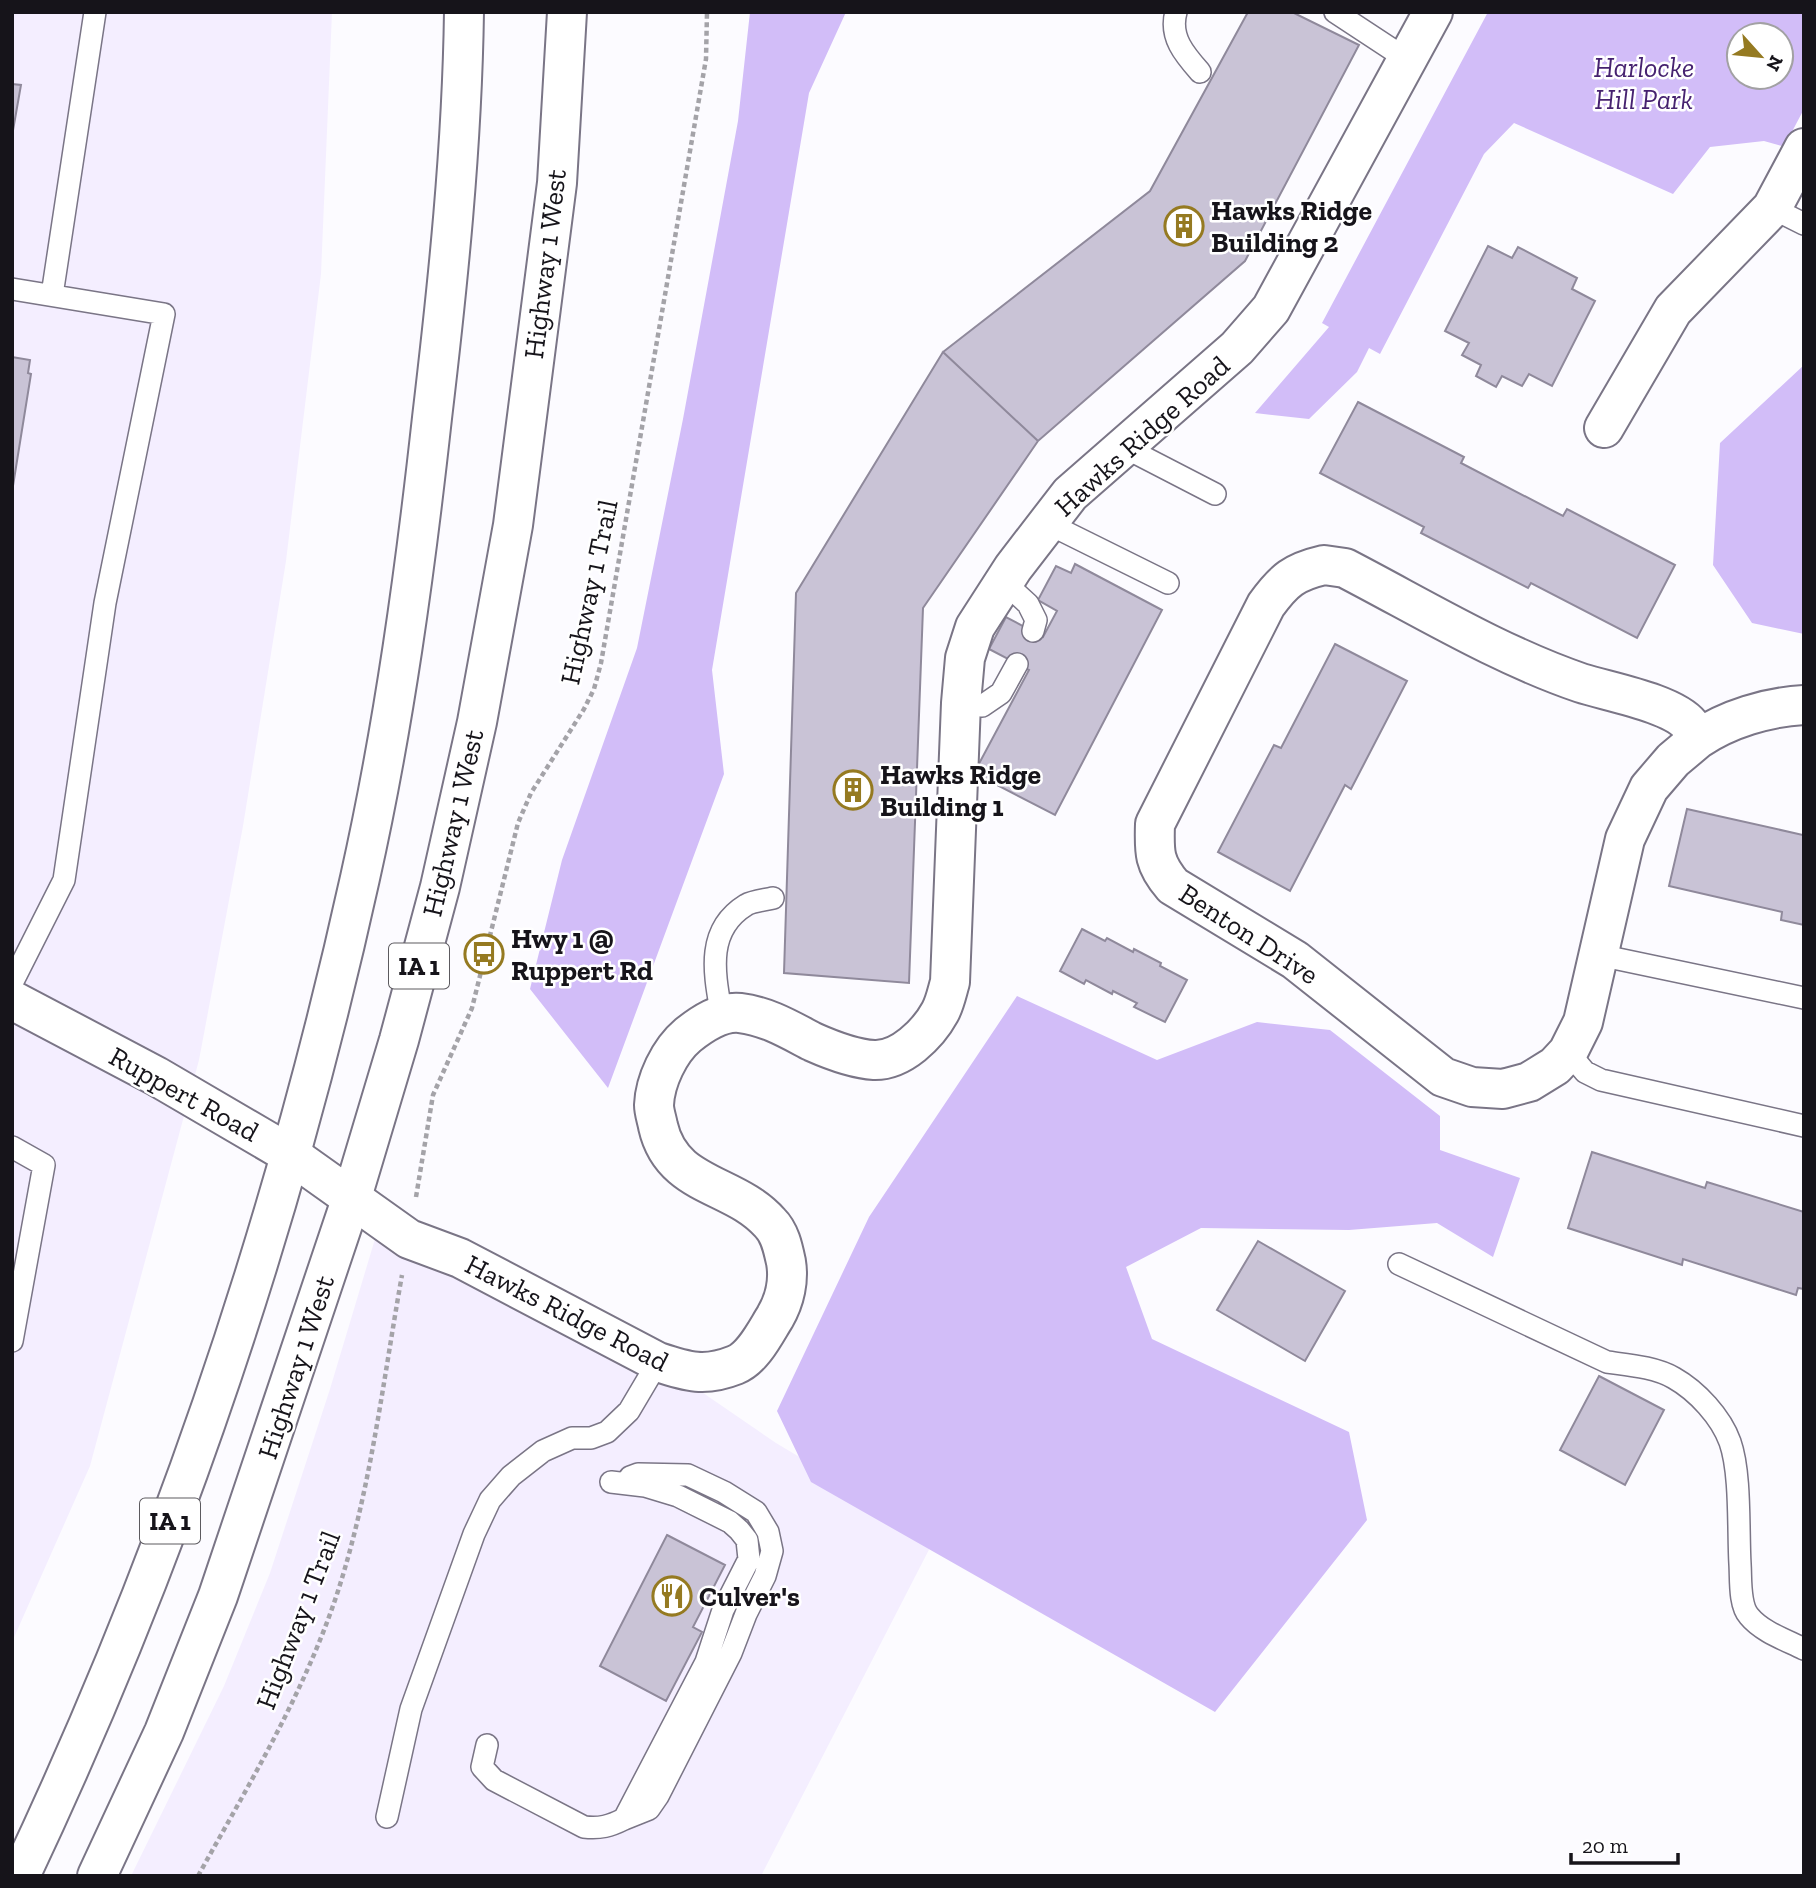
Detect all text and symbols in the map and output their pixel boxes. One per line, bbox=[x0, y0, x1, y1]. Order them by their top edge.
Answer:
north arrow bbox=[1725, 21, 1795, 91]
park label: Harlocke Hill Park bbox=[1594, 51, 1694, 116]
text: N bbox=[1761, 52, 1788, 75]
street label: Highway 1 West bbox=[517, 167, 573, 361]
place label: Hawks Ridge Building 2 bbox=[1211, 194, 1372, 259]
building icon: Hawks Ridge Building 2 bbox=[1163, 205, 1205, 247]
street label: Hawks Ridge Road bbox=[1048, 349, 1236, 523]
street label: Highway 1 Trail bbox=[553, 497, 625, 687]
street label: Highway 1 West bbox=[415, 726, 491, 920]
place label: Hawks Ridge Building 1 bbox=[880, 758, 1041, 823]
building icon: Hawks Ridge Building 1 bbox=[832, 769, 874, 811]
street label: Benton Drive bbox=[1173, 877, 1325, 991]
place label: Hwy 1 @ Ruppert Rd bbox=[511, 922, 653, 987]
bus stop icon: Hwy 1 @ Ruppert Rd bbox=[463, 933, 505, 975]
road number: IA 1 bbox=[389, 944, 449, 988]
street label: Ruppert Road bbox=[104, 1039, 264, 1149]
street label: Hawks Ridge Road bbox=[460, 1248, 674, 1378]
street label: Highway 1 West bbox=[251, 1271, 341, 1463]
road number: IA 1 bbox=[140, 1498, 200, 1544]
street label: Highway 1 Trail bbox=[249, 1526, 347, 1714]
restaurant icon: Culver's bbox=[651, 1575, 693, 1617]
place label: Culver's bbox=[699, 1580, 800, 1613]
scale bar bbox=[1571, 1822, 1678, 1866]
text: 20 m bbox=[1582, 1833, 1628, 1858]

